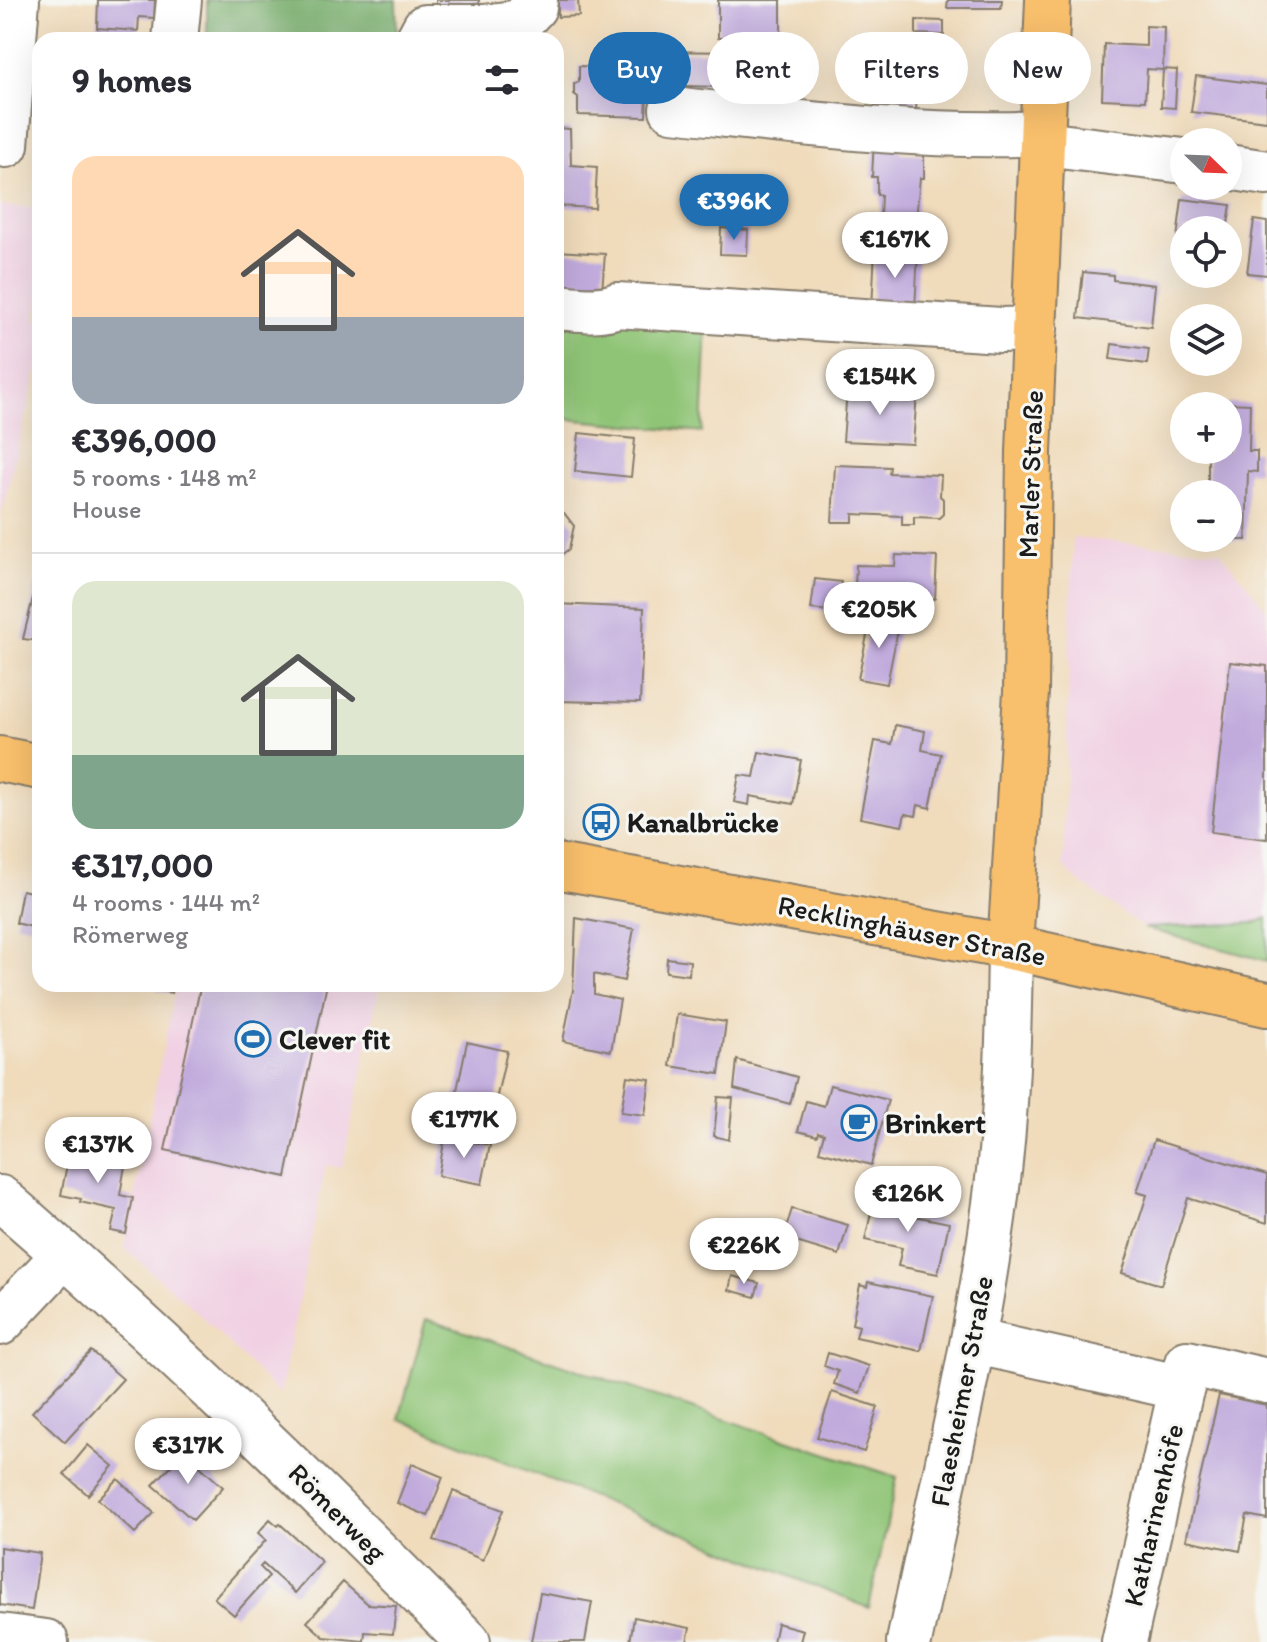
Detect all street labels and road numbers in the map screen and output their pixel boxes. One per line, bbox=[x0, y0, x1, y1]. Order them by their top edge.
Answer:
street label: Marler Straße bbox=[1010, 389, 1050, 559]
street label: Recklinghäuser Straße bbox=[775, 887, 1049, 973]
street label: Flaesheimer Straße bbox=[922, 1273, 1000, 1509]
street label: Katharinenhöfe bbox=[1115, 1420, 1191, 1610]
street label: Römerweg bbox=[282, 1456, 395, 1569]

